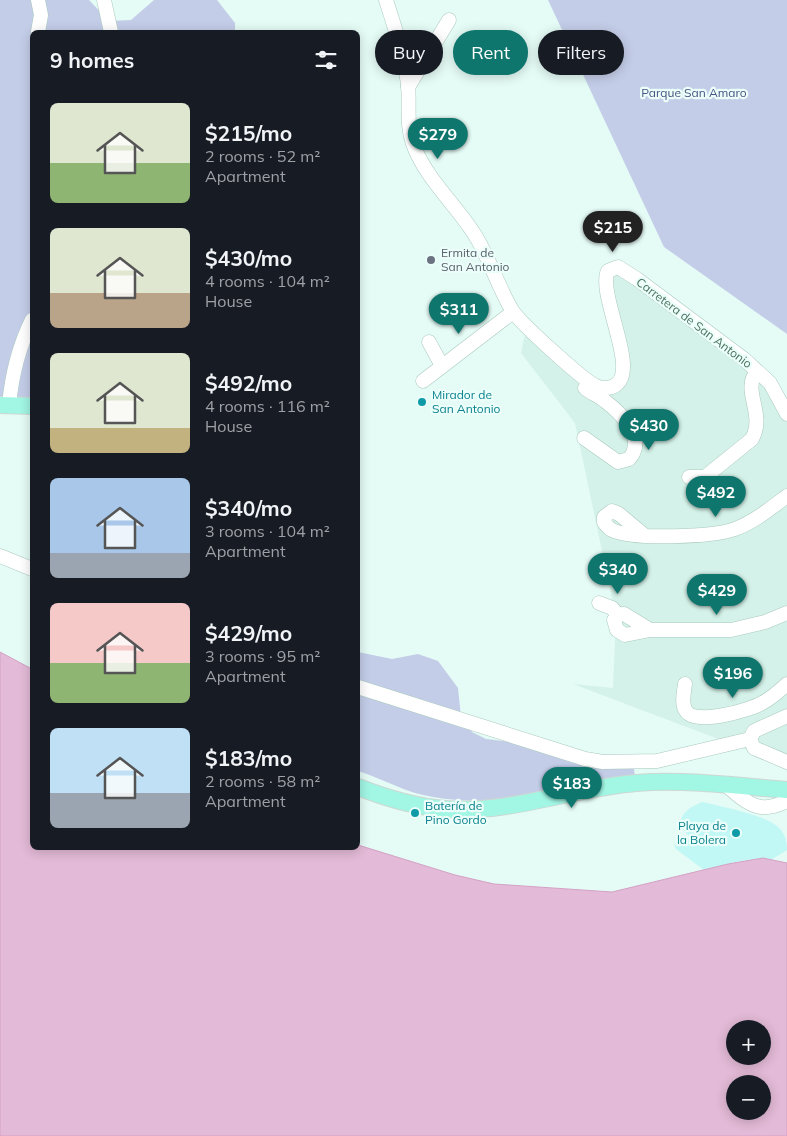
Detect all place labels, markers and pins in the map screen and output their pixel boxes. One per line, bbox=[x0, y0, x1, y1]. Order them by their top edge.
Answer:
pin: $279 bbox=[408, 118, 468, 160]
pin: $215 bbox=[583, 210, 643, 253]
place label: Ermita de San Antonio bbox=[441, 245, 510, 274]
marker: Ermita de San Antonio bbox=[425, 254, 437, 266]
pin: $311 bbox=[429, 292, 489, 335]
place label: Mirador de San Antonio bbox=[432, 387, 501, 416]
marker: Mirador de San Antonio bbox=[416, 396, 428, 408]
pin: $430 bbox=[619, 408, 679, 451]
pin: $492 bbox=[686, 476, 746, 518]
pin: $340 bbox=[588, 552, 648, 595]
pin: $429 bbox=[687, 574, 747, 616]
pin: $196 bbox=[703, 656, 763, 699]
pin: $183 bbox=[542, 766, 602, 809]
place label: Batería de Pino Gordo bbox=[425, 798, 487, 827]
marker: Batería de Pino Gordo bbox=[409, 807, 421, 819]
place label: Playa de la Bolera bbox=[677, 818, 726, 847]
marker: Playa de la Bolera bbox=[730, 827, 742, 839]

